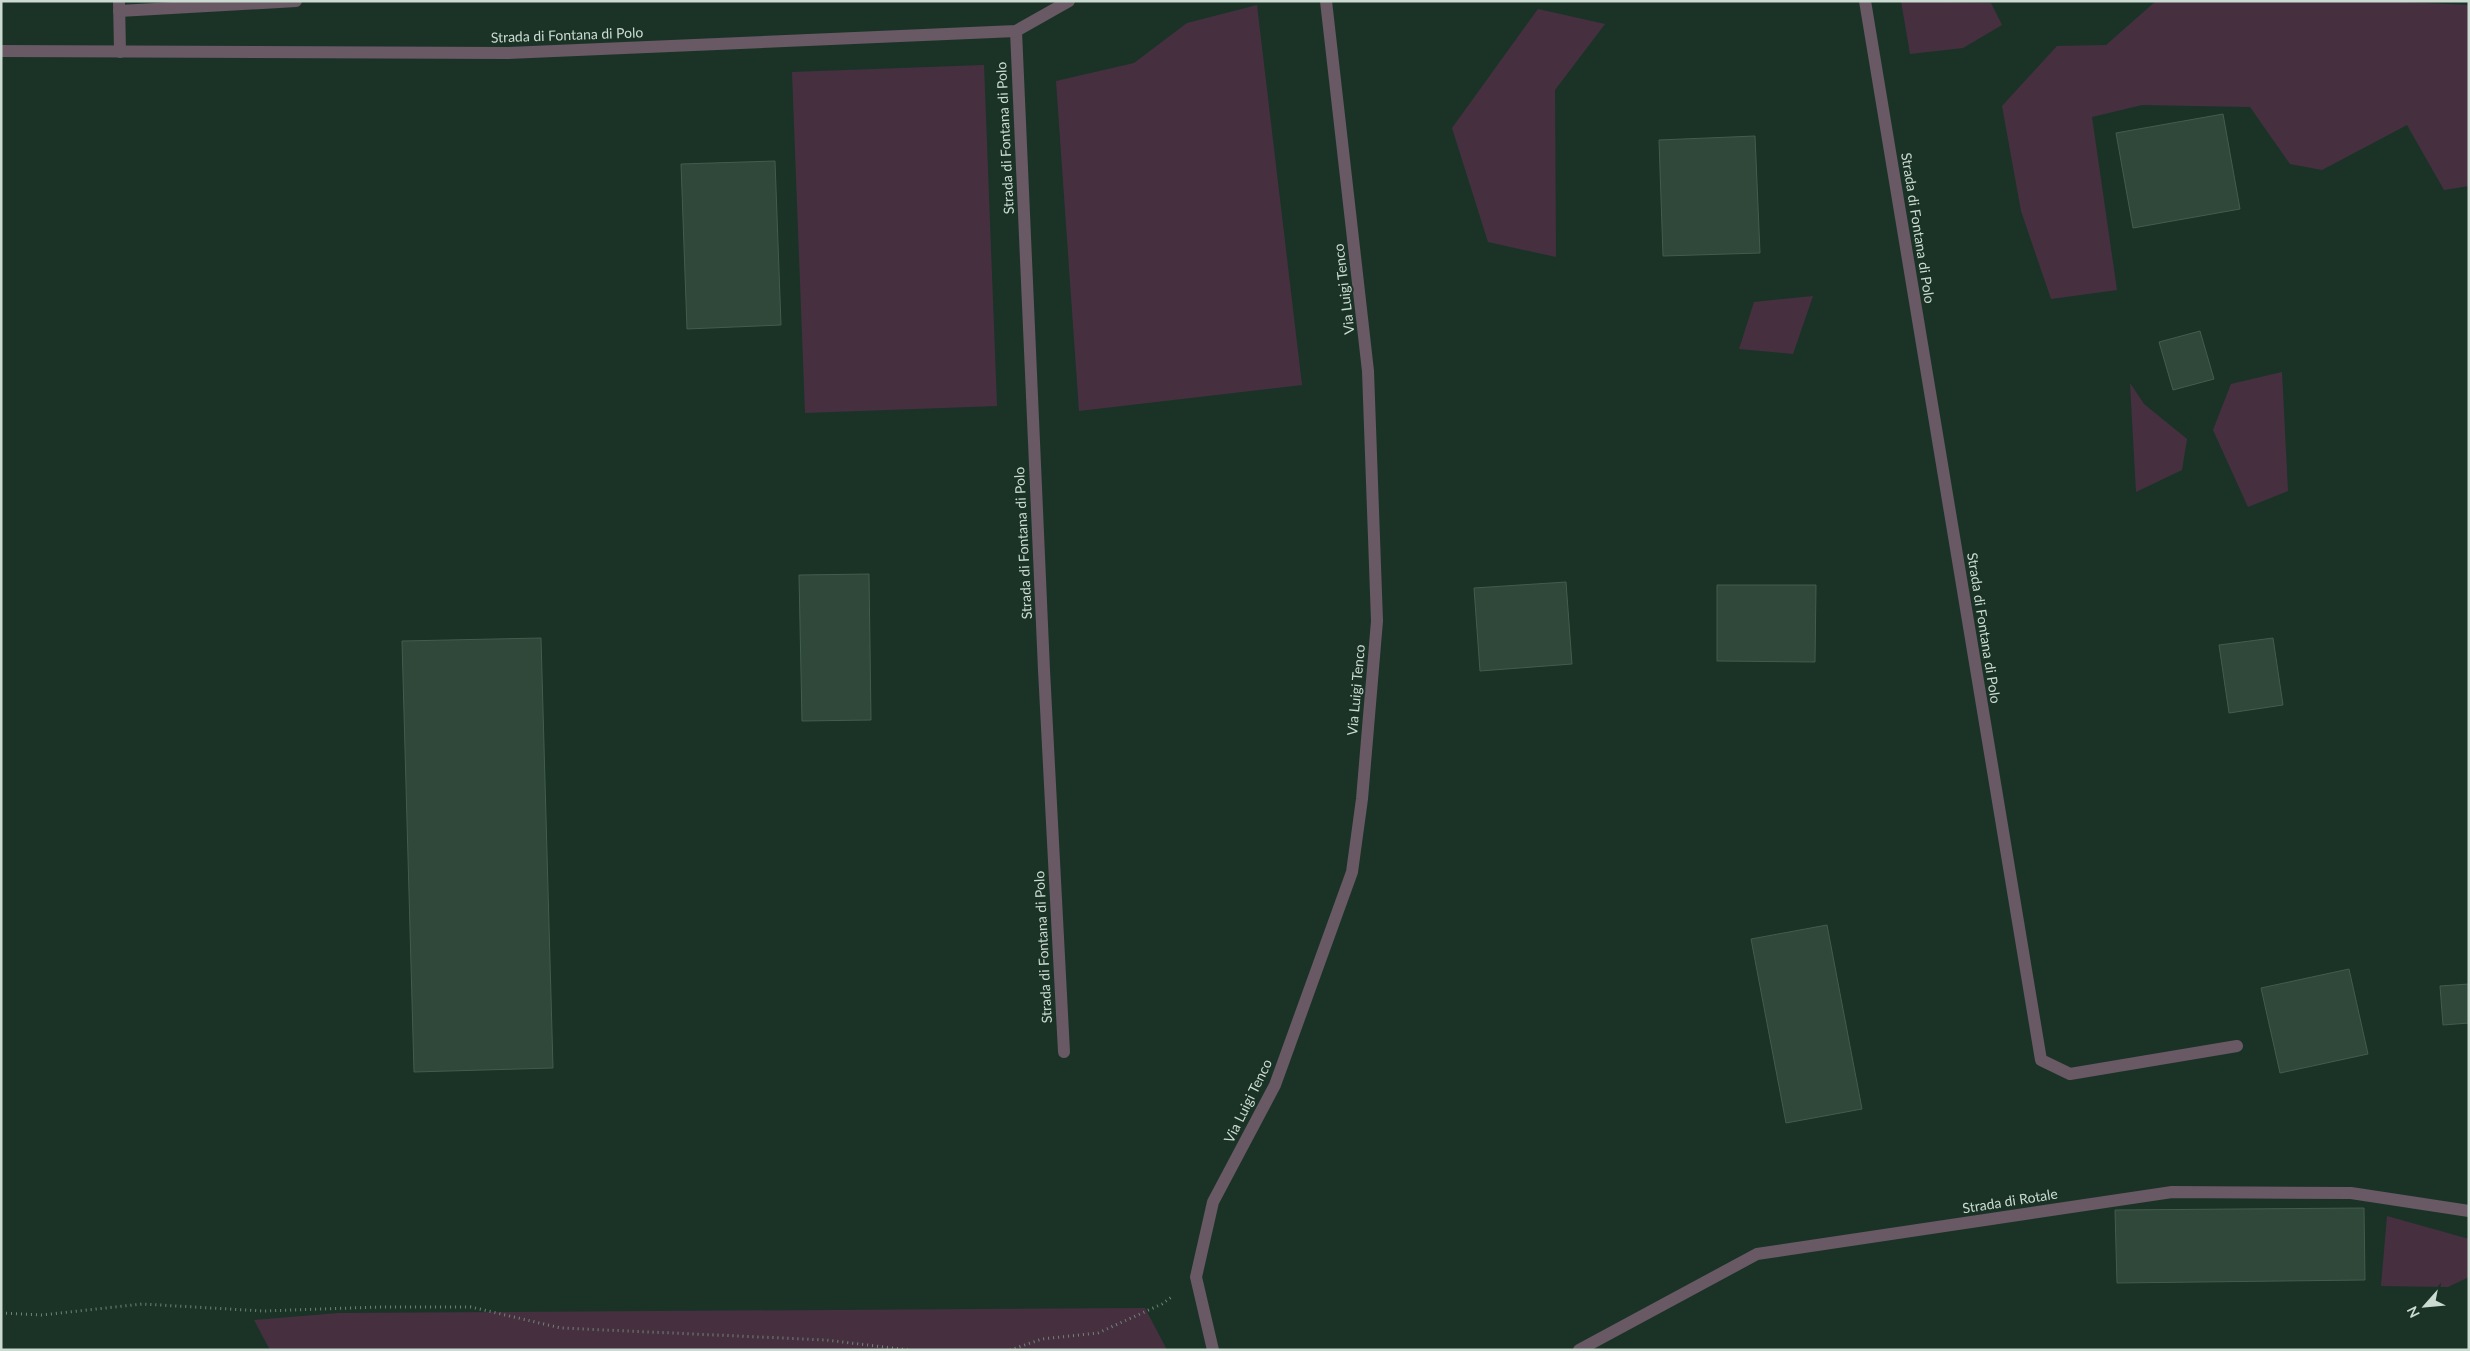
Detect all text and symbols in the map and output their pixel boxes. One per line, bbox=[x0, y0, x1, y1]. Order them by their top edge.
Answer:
street label: Strada di Fontana di Polo bbox=[490, 23, 644, 46]
street label: Strada di Fontana di Polo bbox=[992, 61, 1017, 215]
street label: Strada di Fontana di Polo bbox=[1898, 151, 1939, 305]
street label: Via Luigi Tenco bbox=[1329, 243, 1358, 335]
street label: Strada di Fontana di Polo bbox=[1010, 466, 1035, 620]
street label: Strada di Fontana di Polo bbox=[1964, 551, 2005, 705]
street label: Via Luigi Tenco bbox=[1343, 644, 1368, 736]
street label: Strada di Fontana di Polo bbox=[1030, 870, 1055, 1024]
street label: Via Luigi Tenco bbox=[1220, 1056, 1275, 1146]
street label: Strada di Rotale bbox=[1961, 1185, 2059, 1216]
north arrow bbox=[2400, 1281, 2450, 1331]
text: N bbox=[2403, 1303, 2423, 1321]

